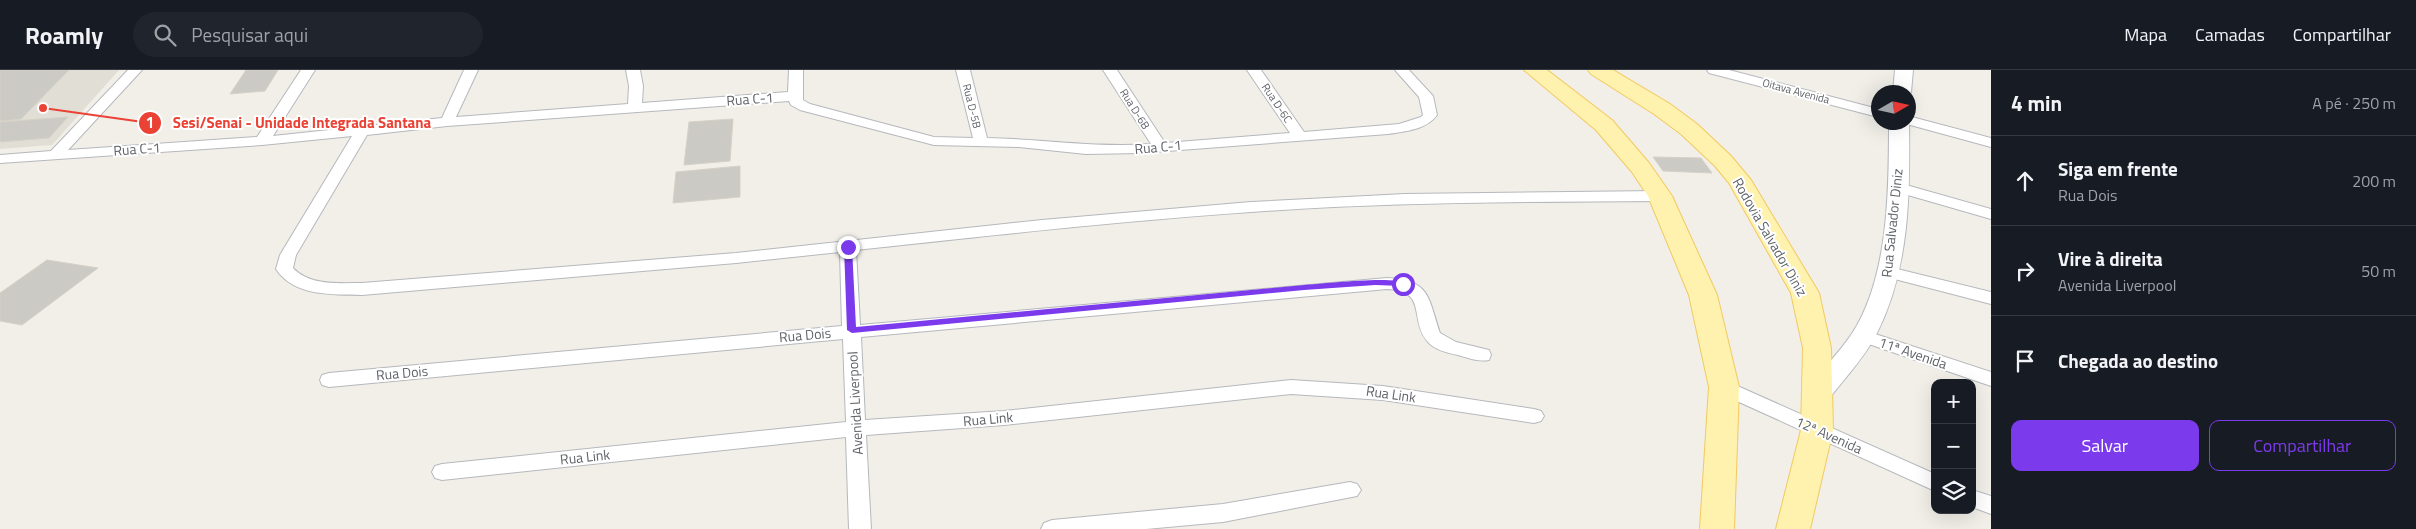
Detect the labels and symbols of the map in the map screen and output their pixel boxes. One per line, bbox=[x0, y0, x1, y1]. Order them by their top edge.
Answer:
street label: Oitava Avenida bbox=[1761, 74, 1832, 108]
street label: Rua D-6C bbox=[1258, 80, 1296, 126]
street label: Rua D-5B bbox=[959, 82, 985, 130]
north arrow bbox=[1871, 85, 1916, 130]
street label: Rua C-1 bbox=[726, 86, 774, 111]
street label: Rua D-6B bbox=[1116, 86, 1154, 133]
callout: Sesi/Senai - Unidade Integrada Santana bbox=[138, 108, 441, 138]
text: 1 bbox=[146, 111, 154, 134]
text: Sesi/Senai - Unidade Integrada Santana bbox=[173, 111, 432, 134]
street label: Rua C-1 bbox=[1133, 134, 1182, 159]
street label: Rua C-1 bbox=[113, 136, 161, 161]
street label: Rua Salvador Diniz bbox=[1875, 167, 1908, 278]
street label: Rodovia Salvador Diniz bbox=[1728, 174, 1813, 300]
route end bbox=[837, 236, 860, 259]
route start bbox=[1392, 273, 1415, 296]
street label: Rua Dois bbox=[778, 322, 832, 347]
street label: 11ª Avenida bbox=[1876, 331, 1950, 374]
street label: Avenida Liverpool bbox=[841, 351, 868, 455]
street label: Rua Dois bbox=[375, 360, 429, 385]
street label: Rua Link bbox=[1365, 380, 1418, 407]
street label: Rua Link bbox=[962, 406, 1014, 431]
street label: 12ª Avenida bbox=[1793, 411, 1866, 459]
street label: Rua Link bbox=[559, 443, 611, 470]

